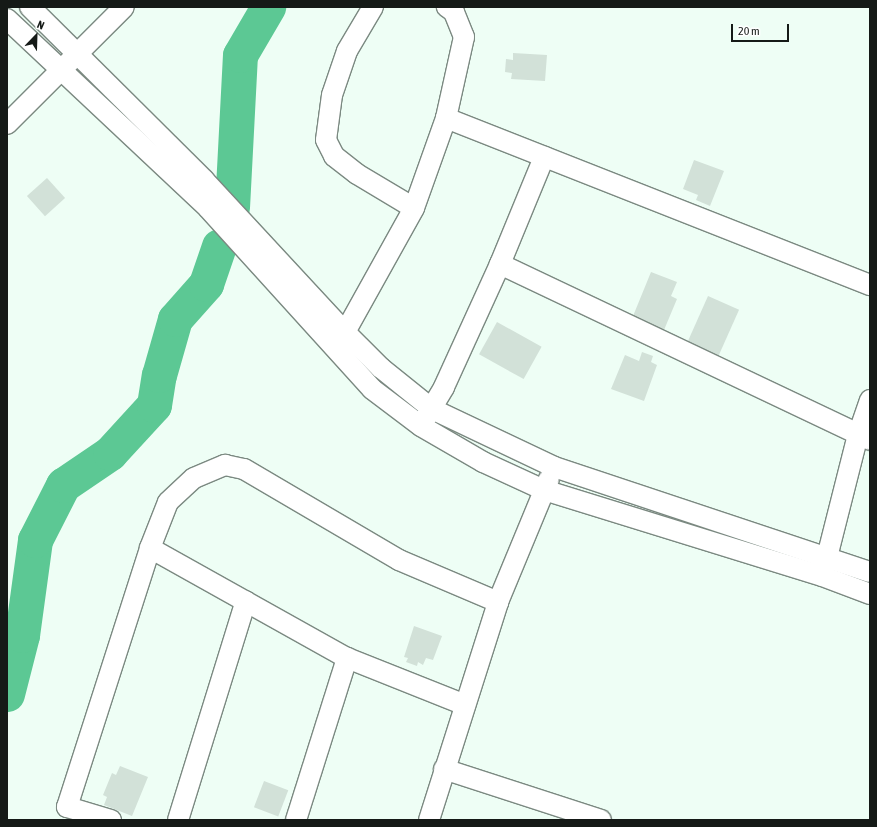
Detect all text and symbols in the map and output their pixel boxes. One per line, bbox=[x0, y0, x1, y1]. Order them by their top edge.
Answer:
north arrow bbox=[16, 16, 56, 56]
scale bar bbox=[733, 16, 791, 42]
text: N bbox=[35, 18, 46, 32]
text: 20 m bbox=[738, 24, 760, 38]

